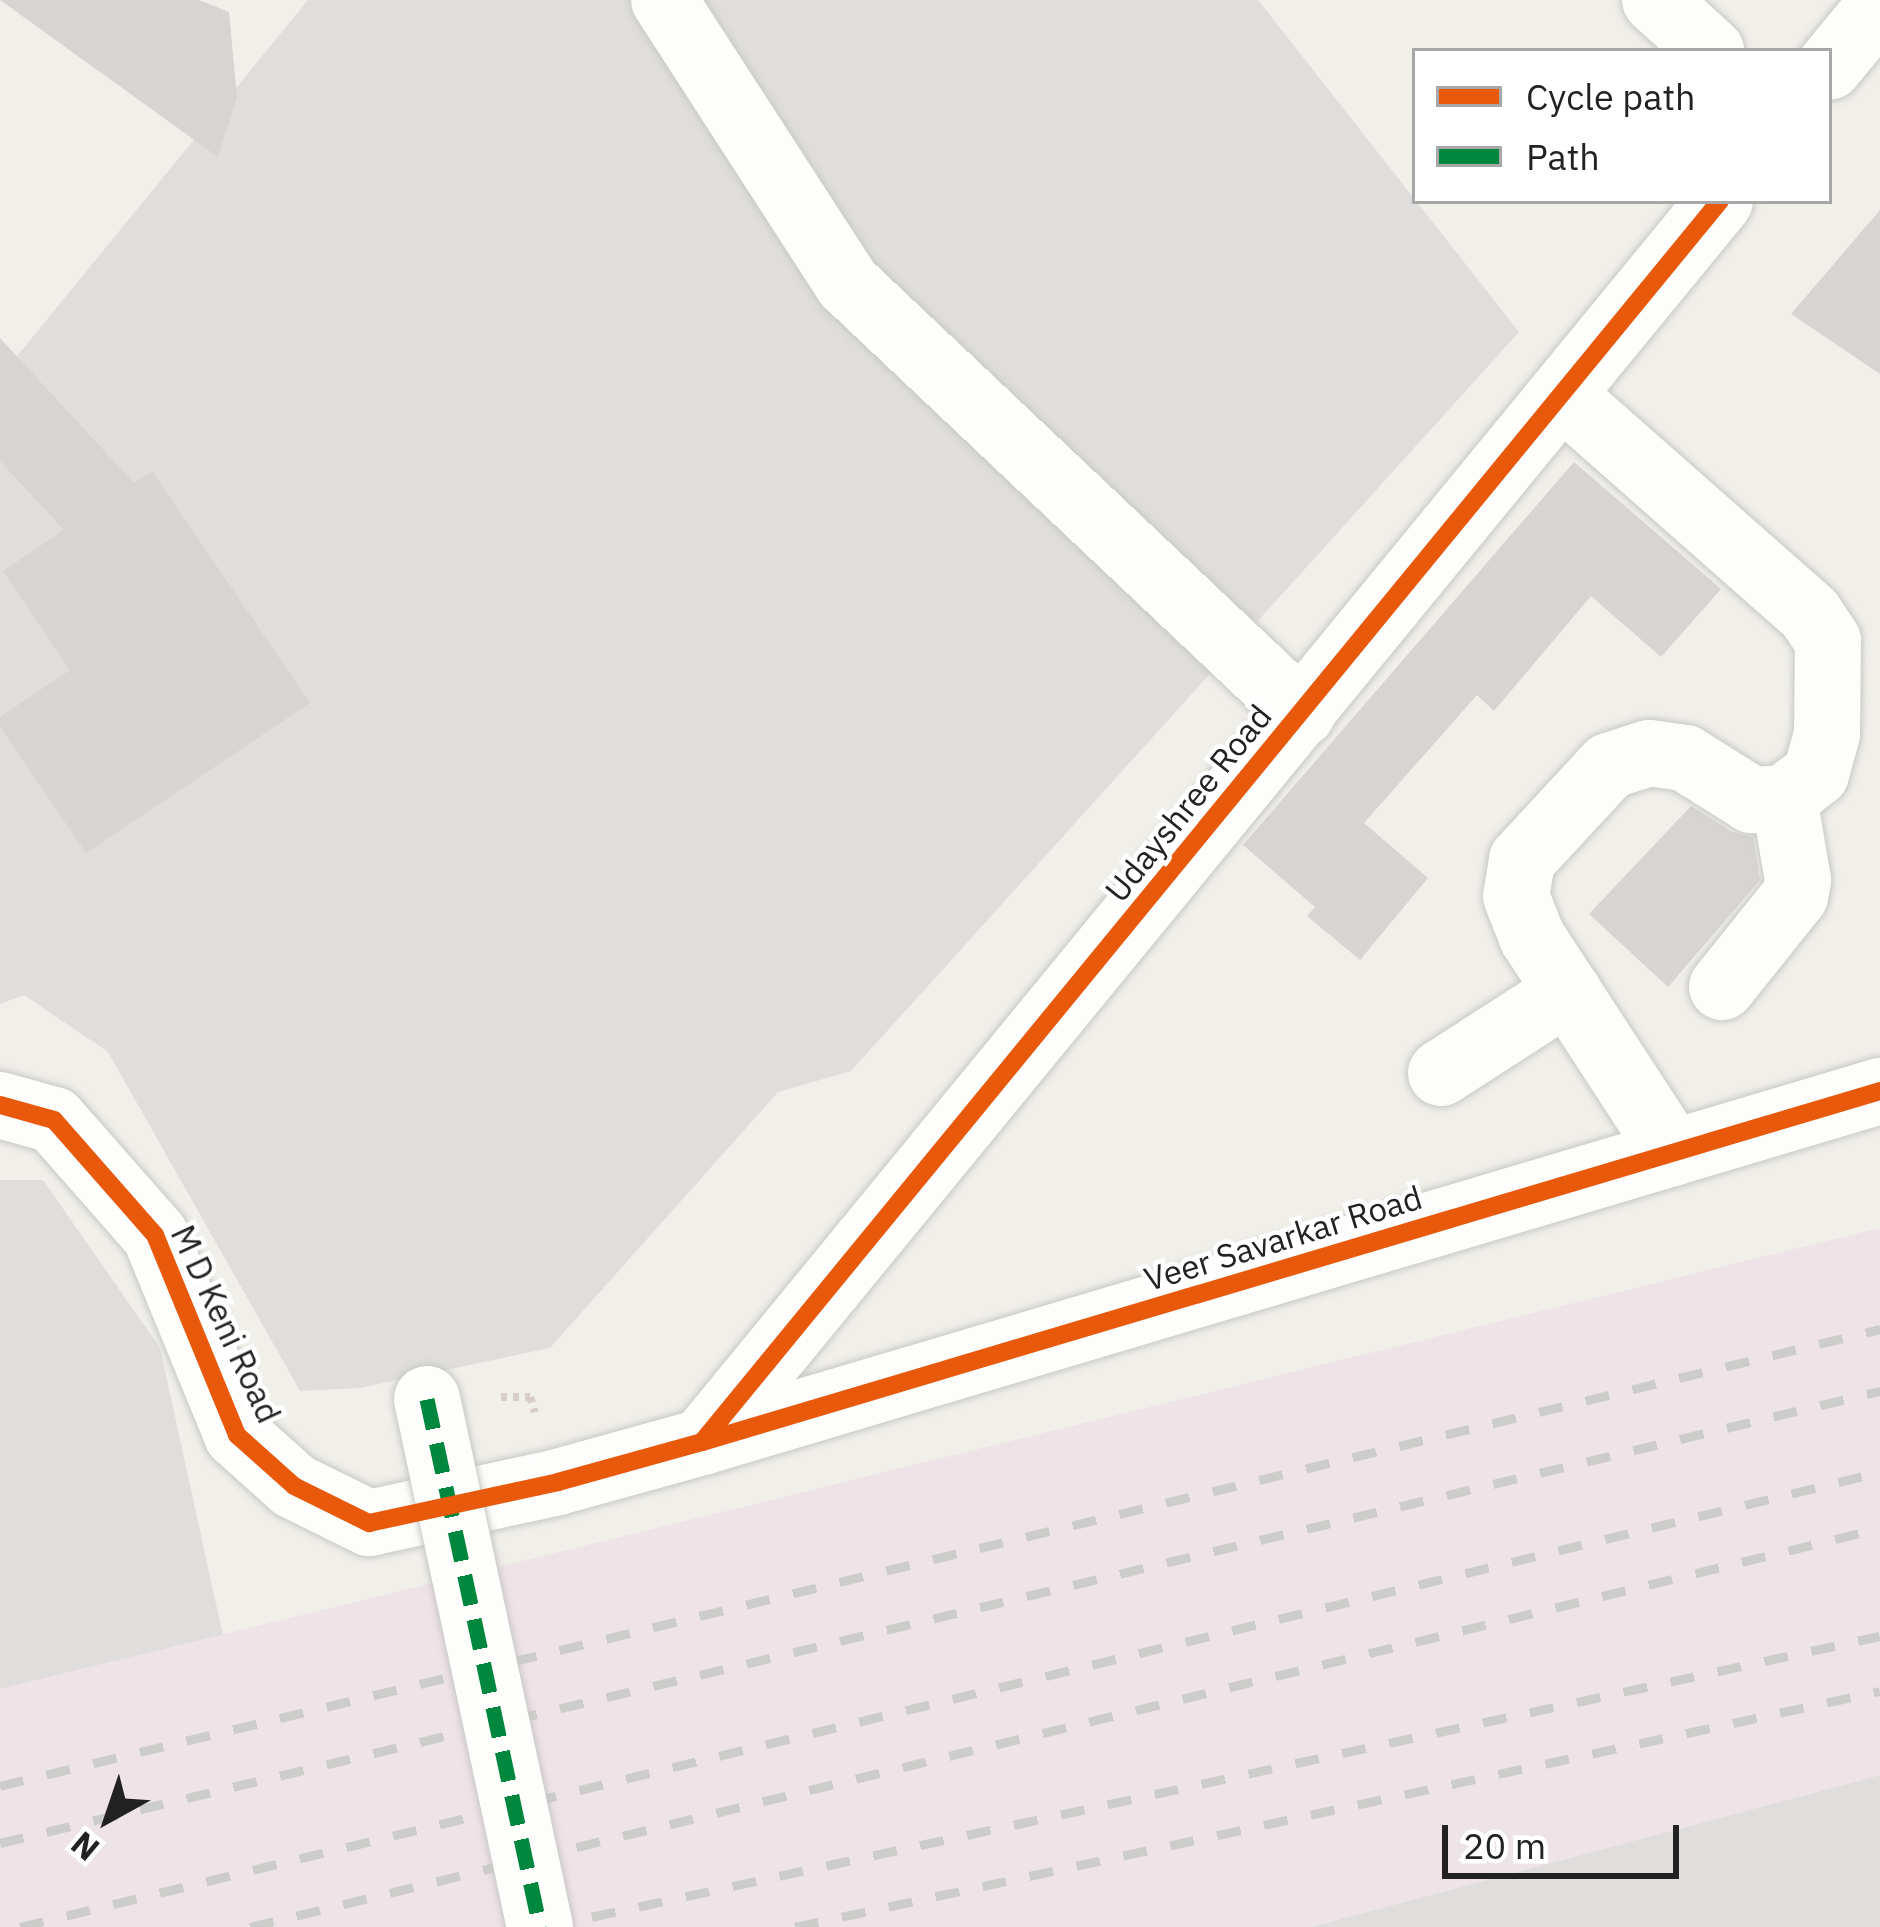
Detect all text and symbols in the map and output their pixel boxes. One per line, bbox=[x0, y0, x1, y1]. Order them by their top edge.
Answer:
legend bbox=[1412, 48, 1832, 204]
text: Cycle path bbox=[1526, 73, 1696, 120]
text: Path bbox=[1526, 133, 1600, 180]
street label: Udayshree Road bbox=[1096, 697, 1280, 909]
street label: Veer Savarkar Road bbox=[1139, 1177, 1427, 1299]
street label: M D Keni Road bbox=[163, 1219, 289, 1429]
north arrow bbox=[48, 1759, 168, 1879]
scale bar bbox=[1448, 1801, 1685, 1875]
text: 20 m bbox=[1463, 1822, 1546, 1869]
text: N bbox=[62, 1823, 108, 1871]

